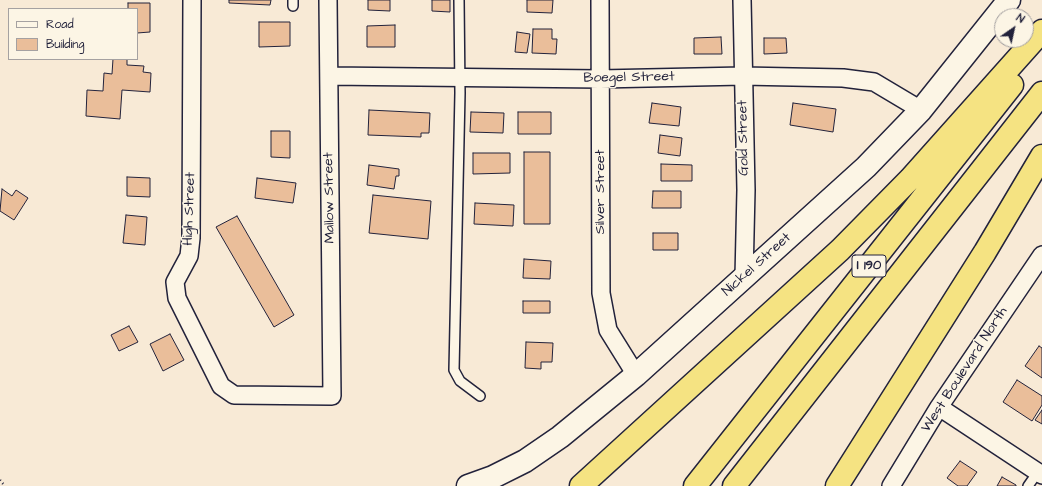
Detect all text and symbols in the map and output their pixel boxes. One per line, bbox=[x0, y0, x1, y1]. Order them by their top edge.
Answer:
legend bbox=[8, 8, 138, 60]
north arrow bbox=[994, 8, 1034, 48]
text: N bbox=[1013, 10, 1027, 27]
text: Road bbox=[46, 16, 74, 33]
text: Building bbox=[46, 36, 84, 53]
street label: Boegel Street bbox=[583, 69, 675, 87]
street label: Gold Street bbox=[735, 100, 753, 176]
street label: Silver Street bbox=[593, 150, 609, 234]
street label: Mallow Street bbox=[321, 152, 339, 244]
street label: High Street bbox=[180, 172, 200, 246]
street label: Nickel Street bbox=[719, 230, 795, 300]
road number: I 190 bbox=[852, 255, 886, 277]
street label: West Boulevard North bbox=[918, 304, 1012, 436]

